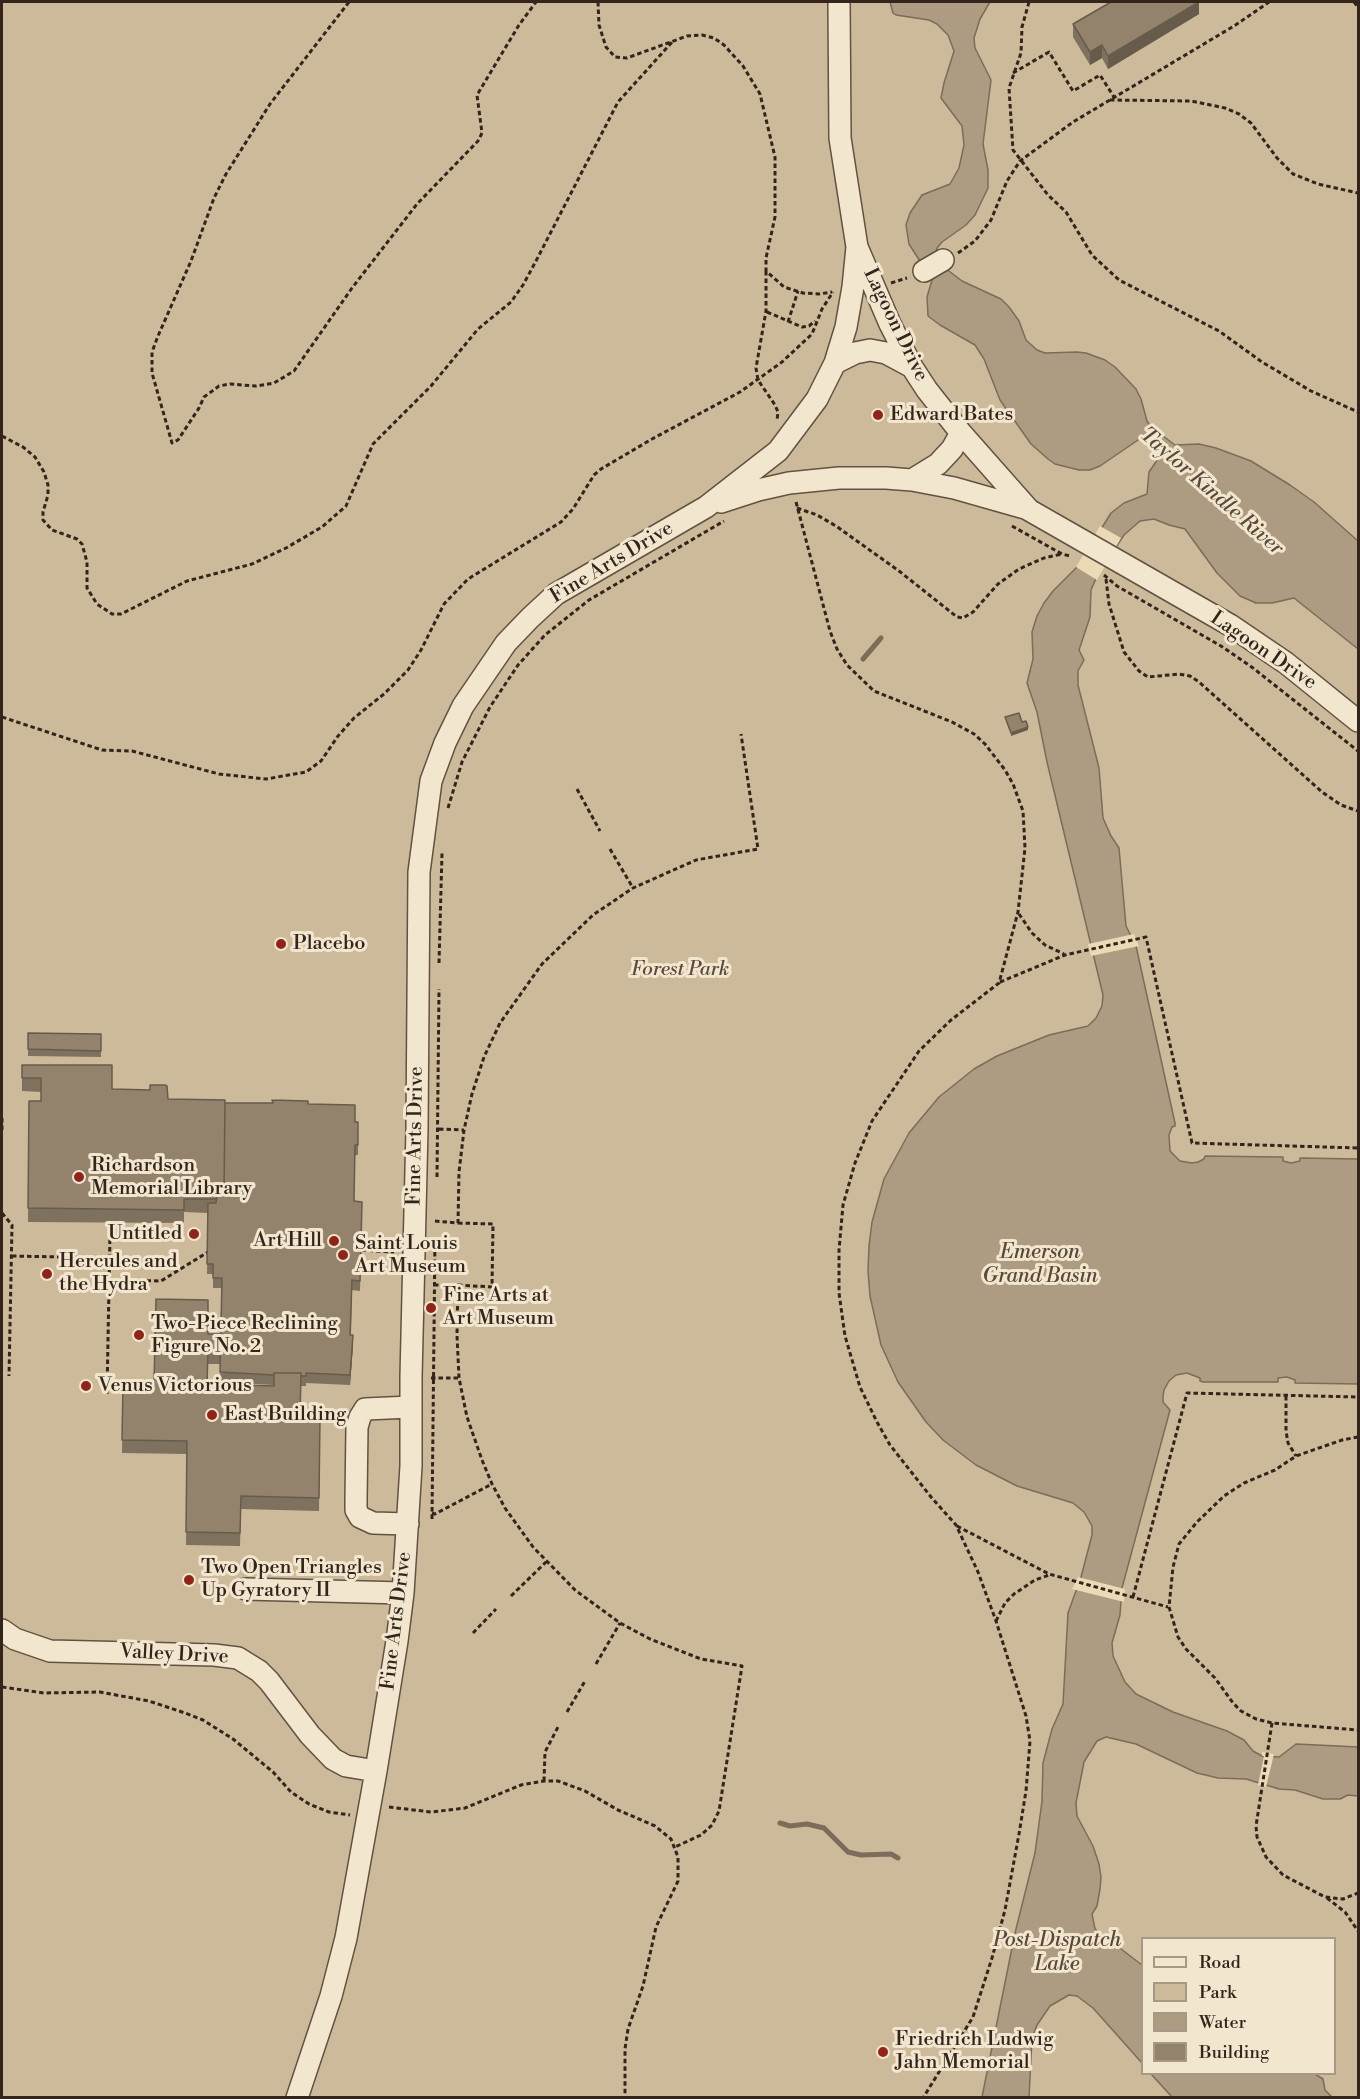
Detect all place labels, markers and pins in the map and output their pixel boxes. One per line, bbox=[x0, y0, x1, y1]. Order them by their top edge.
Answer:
place label: Edward Bates bbox=[890, 403, 1013, 427]
marker: Edward Bates bbox=[871, 408, 885, 422]
place label: Placebo bbox=[293, 932, 366, 956]
marker: Placebo bbox=[274, 937, 288, 951]
place label: Richardson Memorial Library bbox=[91, 1154, 252, 1201]
marker: Richardson Memorial Library bbox=[72, 1170, 86, 1184]
place label: Untitled bbox=[108, 1222, 182, 1246]
marker: Untitled bbox=[187, 1227, 201, 1241]
place label: Art Hill bbox=[253, 1229, 322, 1253]
place label: Saint Louis Art Museum bbox=[355, 1232, 466, 1279]
marker: Art Hill bbox=[327, 1234, 341, 1248]
marker: Saint Louis Art Museum bbox=[336, 1248, 350, 1262]
place label: Hercules and the Hydra bbox=[59, 1250, 177, 1297]
marker: Hercules and the Hydra bbox=[40, 1267, 54, 1281]
place label: Fine Arts at Art Museum bbox=[443, 1284, 554, 1331]
marker: Fine Arts at Art Museum bbox=[424, 1301, 438, 1315]
place label: Two-Piece Reclining Figure No. 2 bbox=[151, 1312, 338, 1359]
marker: Two-Piece Reclining Figure No. 2 bbox=[132, 1328, 146, 1342]
place label: Venus Victorious bbox=[98, 1374, 252, 1398]
marker: Venus Victorious bbox=[79, 1379, 93, 1393]
place label: East Building bbox=[224, 1403, 346, 1427]
marker: East Building bbox=[205, 1408, 219, 1422]
place label: Two Open Triangles Up Gyratory II bbox=[201, 1556, 382, 1603]
marker: Two Open Triangles Up Gyratory II bbox=[182, 1573, 196, 1587]
place label: Friedrich Ludwig Jahn Memorial bbox=[895, 2028, 1054, 2075]
marker: Friedrich Ludwig Jahn Memorial bbox=[876, 2045, 890, 2059]

